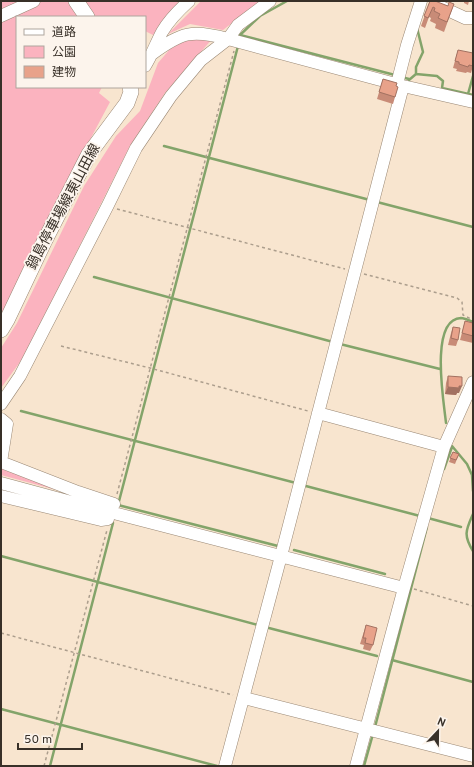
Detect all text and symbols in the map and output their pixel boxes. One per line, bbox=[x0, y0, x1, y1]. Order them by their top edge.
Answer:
legend bbox=[16, 16, 146, 88]
text: 道路 bbox=[52, 25, 76, 41]
text: 公園 bbox=[52, 45, 76, 61]
text: 建物 bbox=[52, 65, 76, 81]
street label: 鍋島停車場線東山田線 bbox=[24, 141, 104, 273]
north arrow bbox=[418, 711, 458, 751]
text: N bbox=[435, 715, 448, 731]
scale bar bbox=[18, 725, 82, 751]
text: 50 m bbox=[24, 732, 52, 748]

